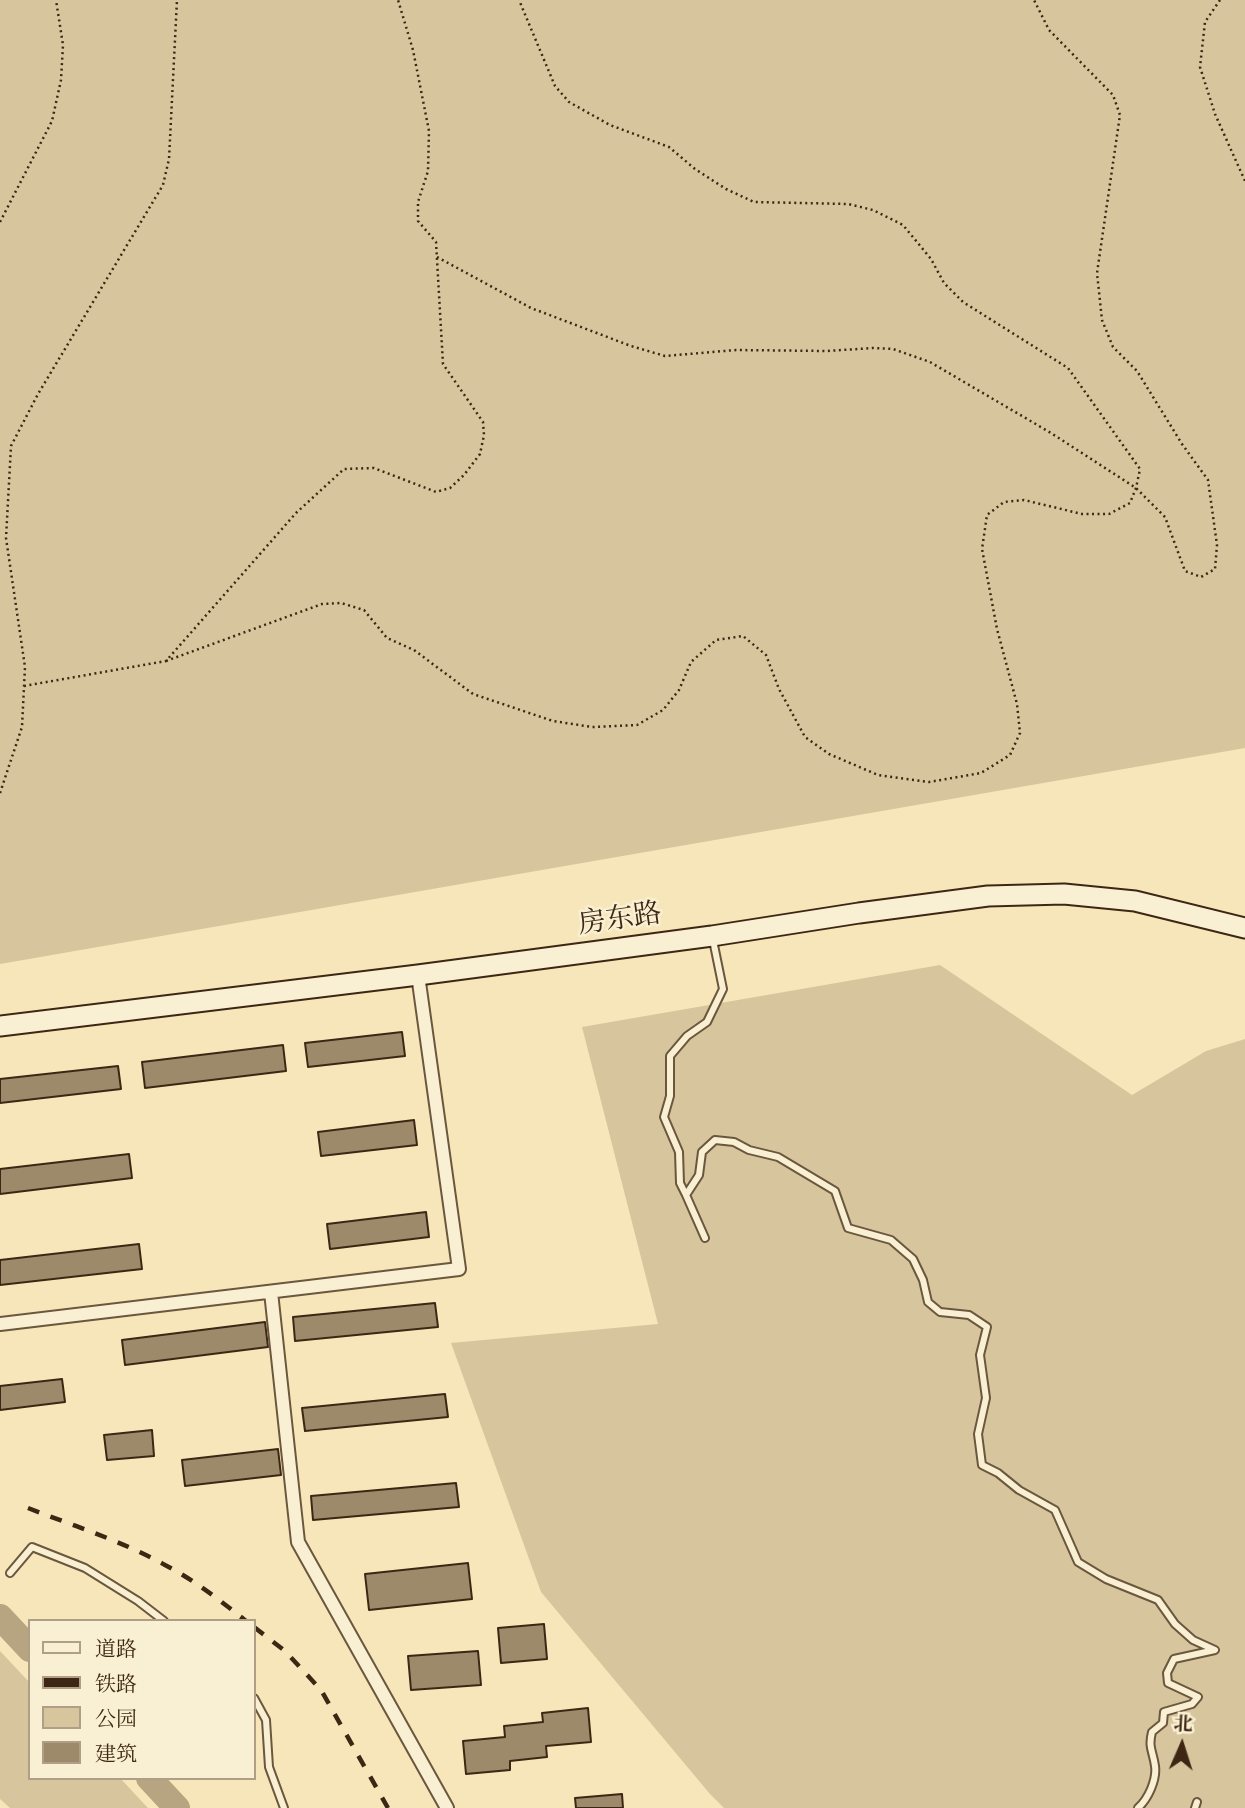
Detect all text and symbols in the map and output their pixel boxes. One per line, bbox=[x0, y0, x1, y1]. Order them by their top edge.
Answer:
street label: 房东路 bbox=[576, 898, 664, 942]
legend bbox=[28, 1619, 256, 1780]
text: 道路 bbox=[95, 1635, 137, 1663]
text: 铁路 bbox=[95, 1670, 137, 1698]
text: 公园 bbox=[95, 1705, 137, 1733]
north arrow bbox=[1147, 1710, 1217, 1780]
text: 北 bbox=[1173, 1711, 1193, 1738]
text: 建筑 bbox=[95, 1740, 137, 1768]

